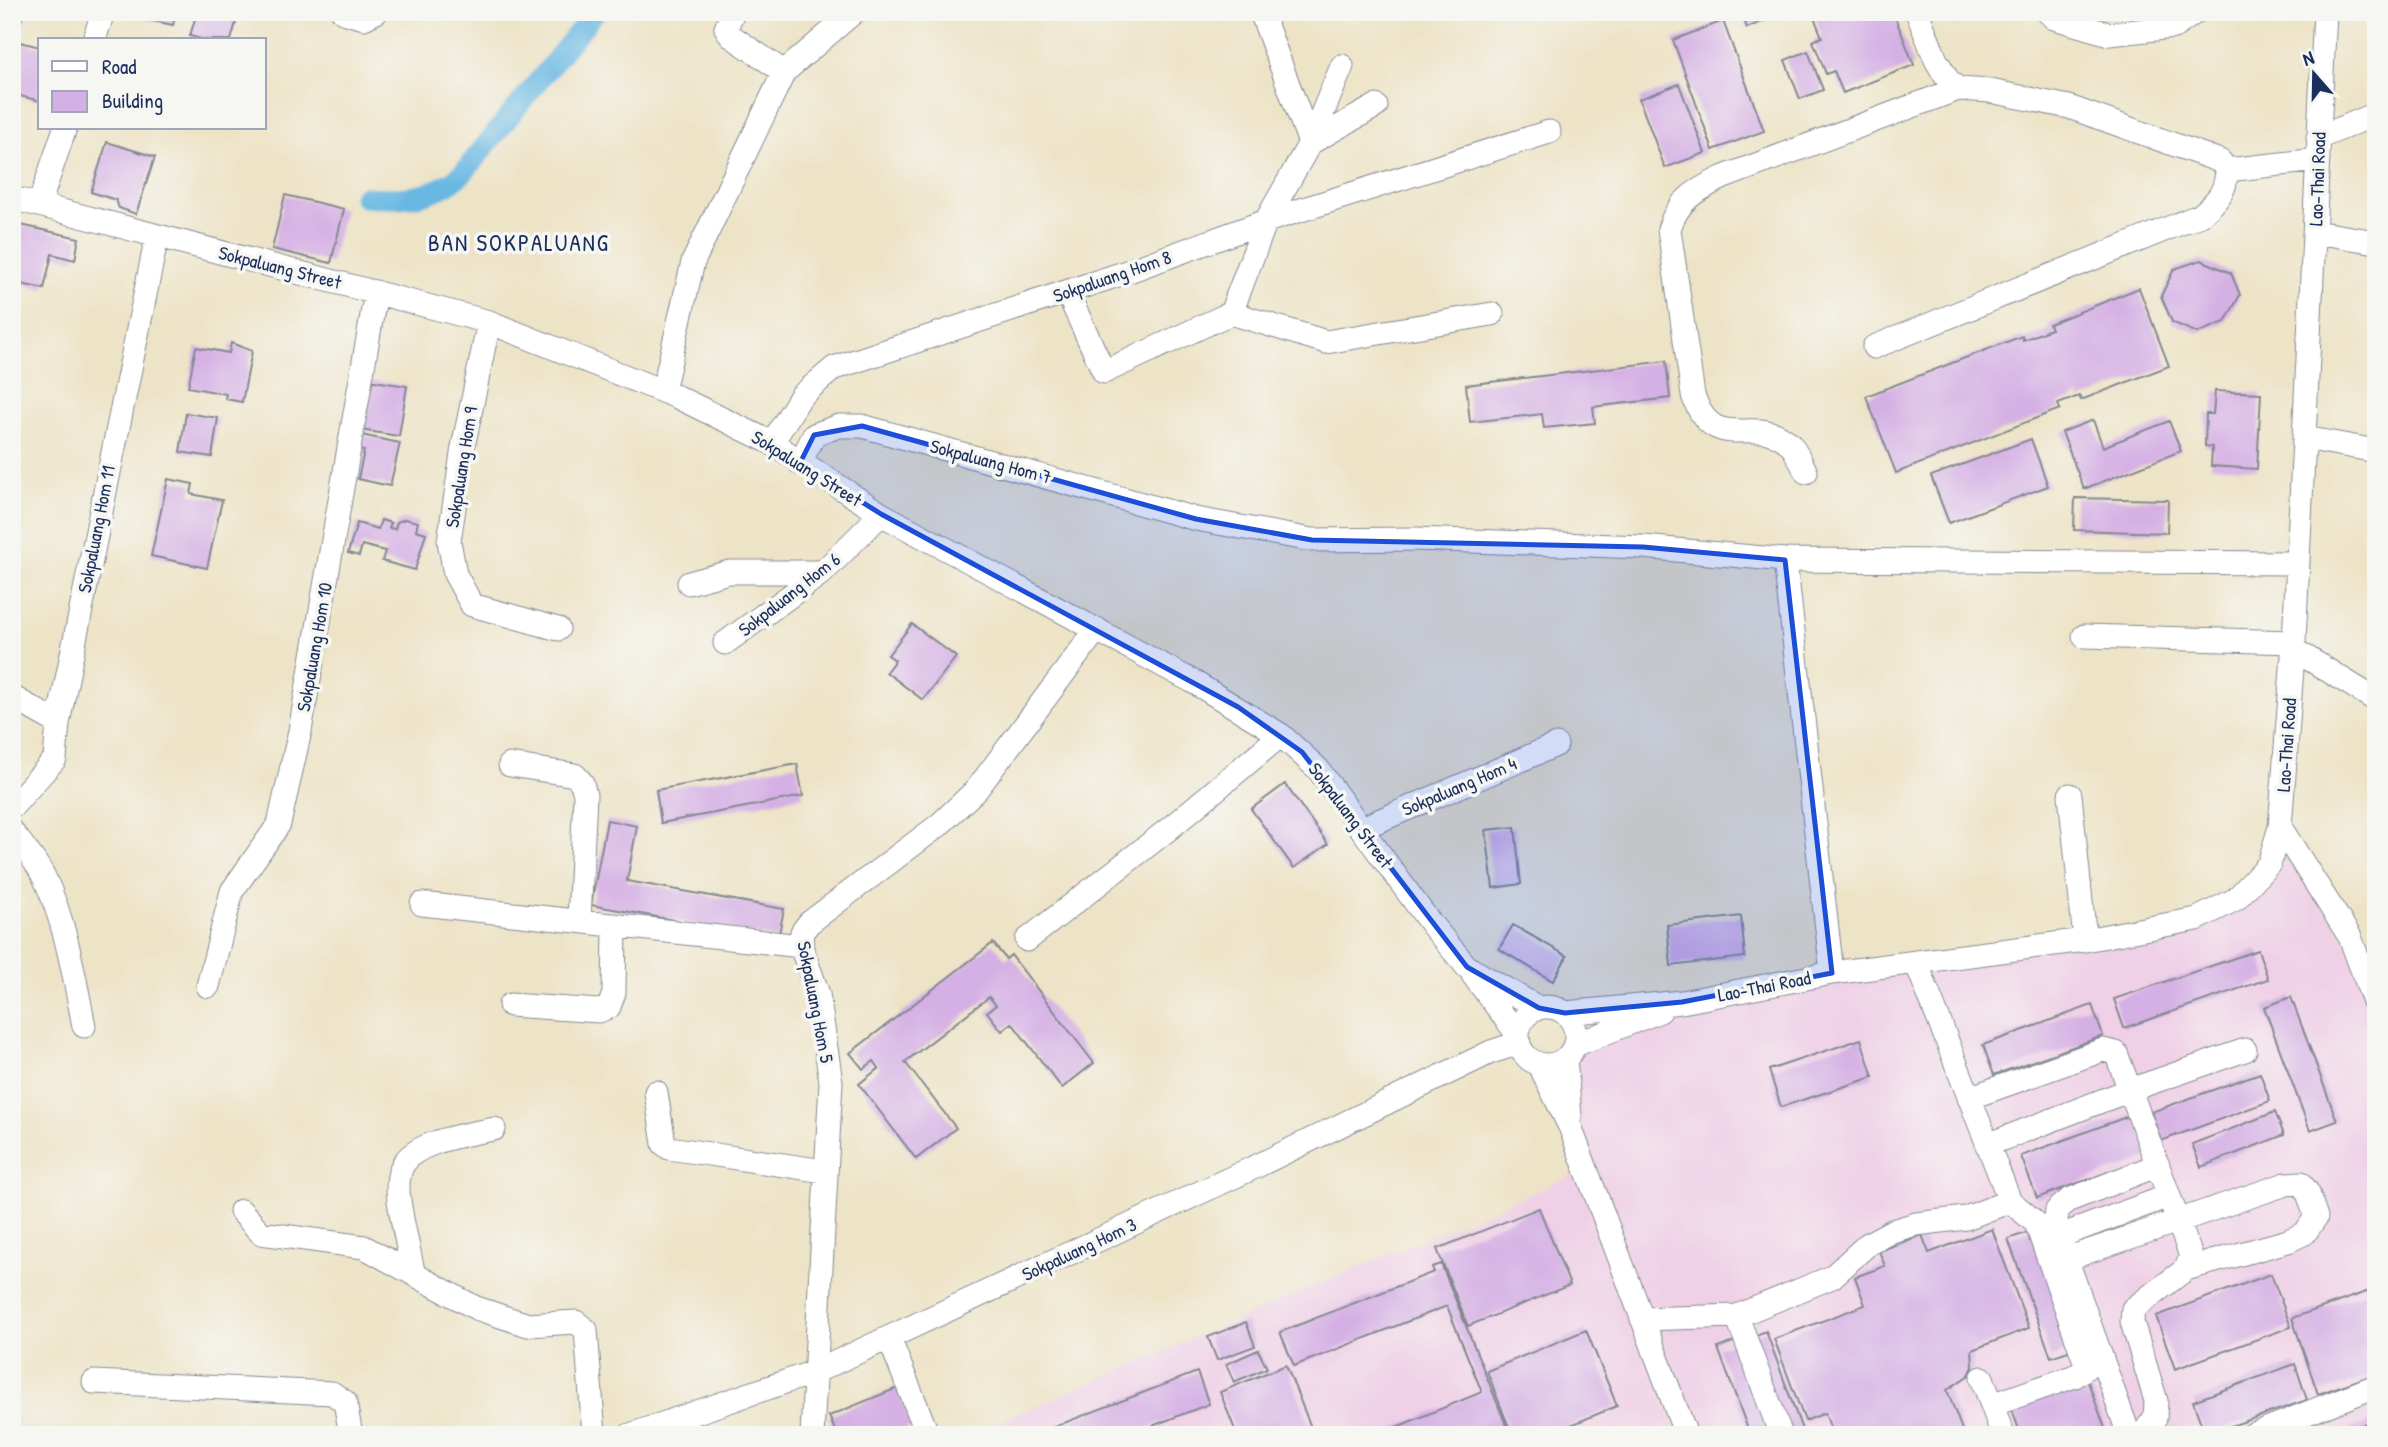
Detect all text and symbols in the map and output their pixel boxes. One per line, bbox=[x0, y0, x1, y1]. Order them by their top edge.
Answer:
legend bbox=[38, 38, 266, 130]
north arrow bbox=[2280, 38, 2350, 108]
text: N bbox=[2299, 44, 2317, 72]
text: Road bbox=[102, 52, 136, 81]
text: Building bbox=[102, 86, 163, 115]
street label: Lao-Thai Road bbox=[2302, 131, 2332, 226]
district label: BAN SOKPALUANG bbox=[428, 227, 610, 258]
street label: Sokpaluang Street bbox=[216, 239, 345, 295]
street label: Sokpaluang Hom 8 bbox=[1049, 244, 1175, 308]
street label: Sokpaluang Hom 9 bbox=[439, 405, 483, 529]
street label: Sokpaluang Street bbox=[747, 424, 868, 513]
street label: Sokpaluang Hom 7 bbox=[927, 432, 1055, 490]
street label: Sokpaluang Hom 11 bbox=[71, 463, 121, 595]
street label: Sokpaluang Hom 6 bbox=[733, 546, 845, 642]
street label: Sokpaluang Hom 10 bbox=[290, 580, 338, 714]
street label: Lao-Thai Road bbox=[2270, 697, 2302, 793]
street label: Sokpaluang Hom 4 bbox=[1398, 750, 1520, 822]
street label: Sokpaluang Street bbox=[1303, 757, 1399, 873]
street label: Sokpaluang Hom 5 bbox=[791, 939, 841, 1065]
street label: Lao-Thai Road bbox=[1715, 964, 1813, 1008]
street label: Sokpaluang Hom 3 bbox=[1017, 1211, 1141, 1287]

